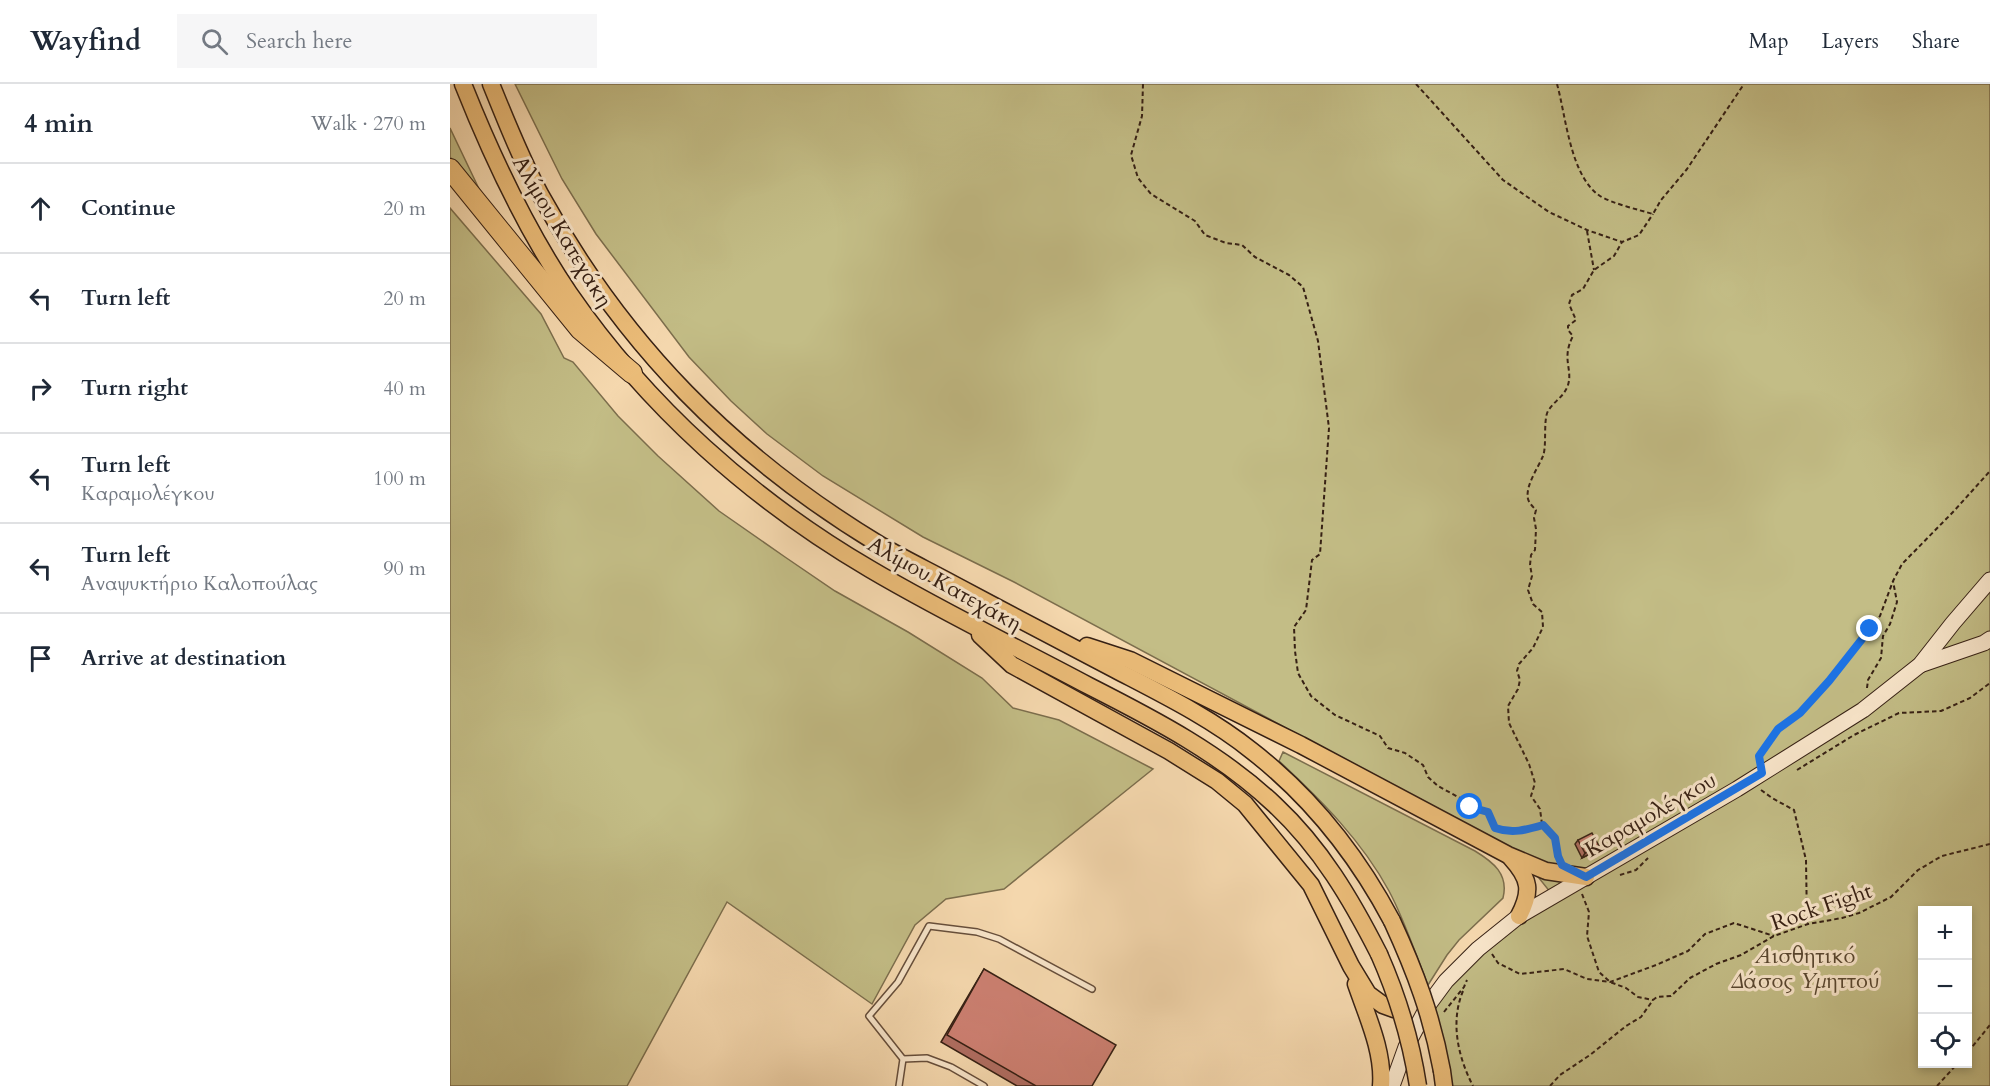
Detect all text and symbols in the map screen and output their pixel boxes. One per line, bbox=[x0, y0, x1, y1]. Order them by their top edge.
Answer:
search box bbox=[177, 14, 597, 68]
text: Wayfind bbox=[30, 22, 141, 60]
icon: search bbox=[198, 25, 231, 58]
text: Search here bbox=[246, 26, 353, 56]
text: Map bbox=[1749, 27, 1789, 56]
text: Layers bbox=[1822, 27, 1879, 56]
text: Share bbox=[1912, 27, 1960, 56]
text: 4 min bbox=[24, 106, 93, 141]
text: Walk · 270 m bbox=[311, 110, 426, 137]
street label: Αλίμου Κατεχάκη bbox=[505, 150, 619, 313]
icon: ahead bbox=[24, 192, 57, 225]
text: Continue bbox=[81, 193, 176, 223]
text: 20 m bbox=[383, 195, 426, 222]
icon: left bbox=[24, 282, 57, 315]
text: Turn left bbox=[81, 283, 170, 313]
text: 20 m bbox=[383, 285, 426, 312]
icon: right bbox=[24, 372, 57, 405]
text: Turn right bbox=[81, 373, 188, 403]
text: 40 m bbox=[383, 375, 426, 402]
text: Turn left bbox=[81, 450, 170, 480]
icon: left bbox=[24, 462, 57, 495]
text: 100 m bbox=[373, 465, 426, 492]
text: Καραμολέγκου bbox=[81, 480, 215, 507]
street label: Αλίμου Κατεχάκη bbox=[862, 529, 1027, 639]
text: Turn left bbox=[81, 540, 170, 570]
icon: left bbox=[24, 552, 57, 585]
text: 90 m bbox=[383, 555, 426, 582]
text: Αναψυκτήριο Καλοπούλας bbox=[81, 570, 318, 597]
route end bbox=[1856, 615, 1882, 641]
icon: arrive bbox=[24, 642, 57, 675]
text: Arrive at destination bbox=[81, 643, 286, 673]
street label: Καραμολέγκου bbox=[1579, 765, 1722, 865]
route start bbox=[1456, 793, 1482, 819]
street label: Rock Fight bbox=[1767, 876, 1876, 938]
map controls bbox=[1918, 906, 1972, 1068]
button: + bbox=[1918, 906, 1972, 960]
park label: Αισθητικό Δάσος Υμηττού bbox=[1731, 941, 1879, 996]
button: − bbox=[1918, 960, 1972, 1014]
button: locate bbox=[1918, 1014, 1972, 1068]

